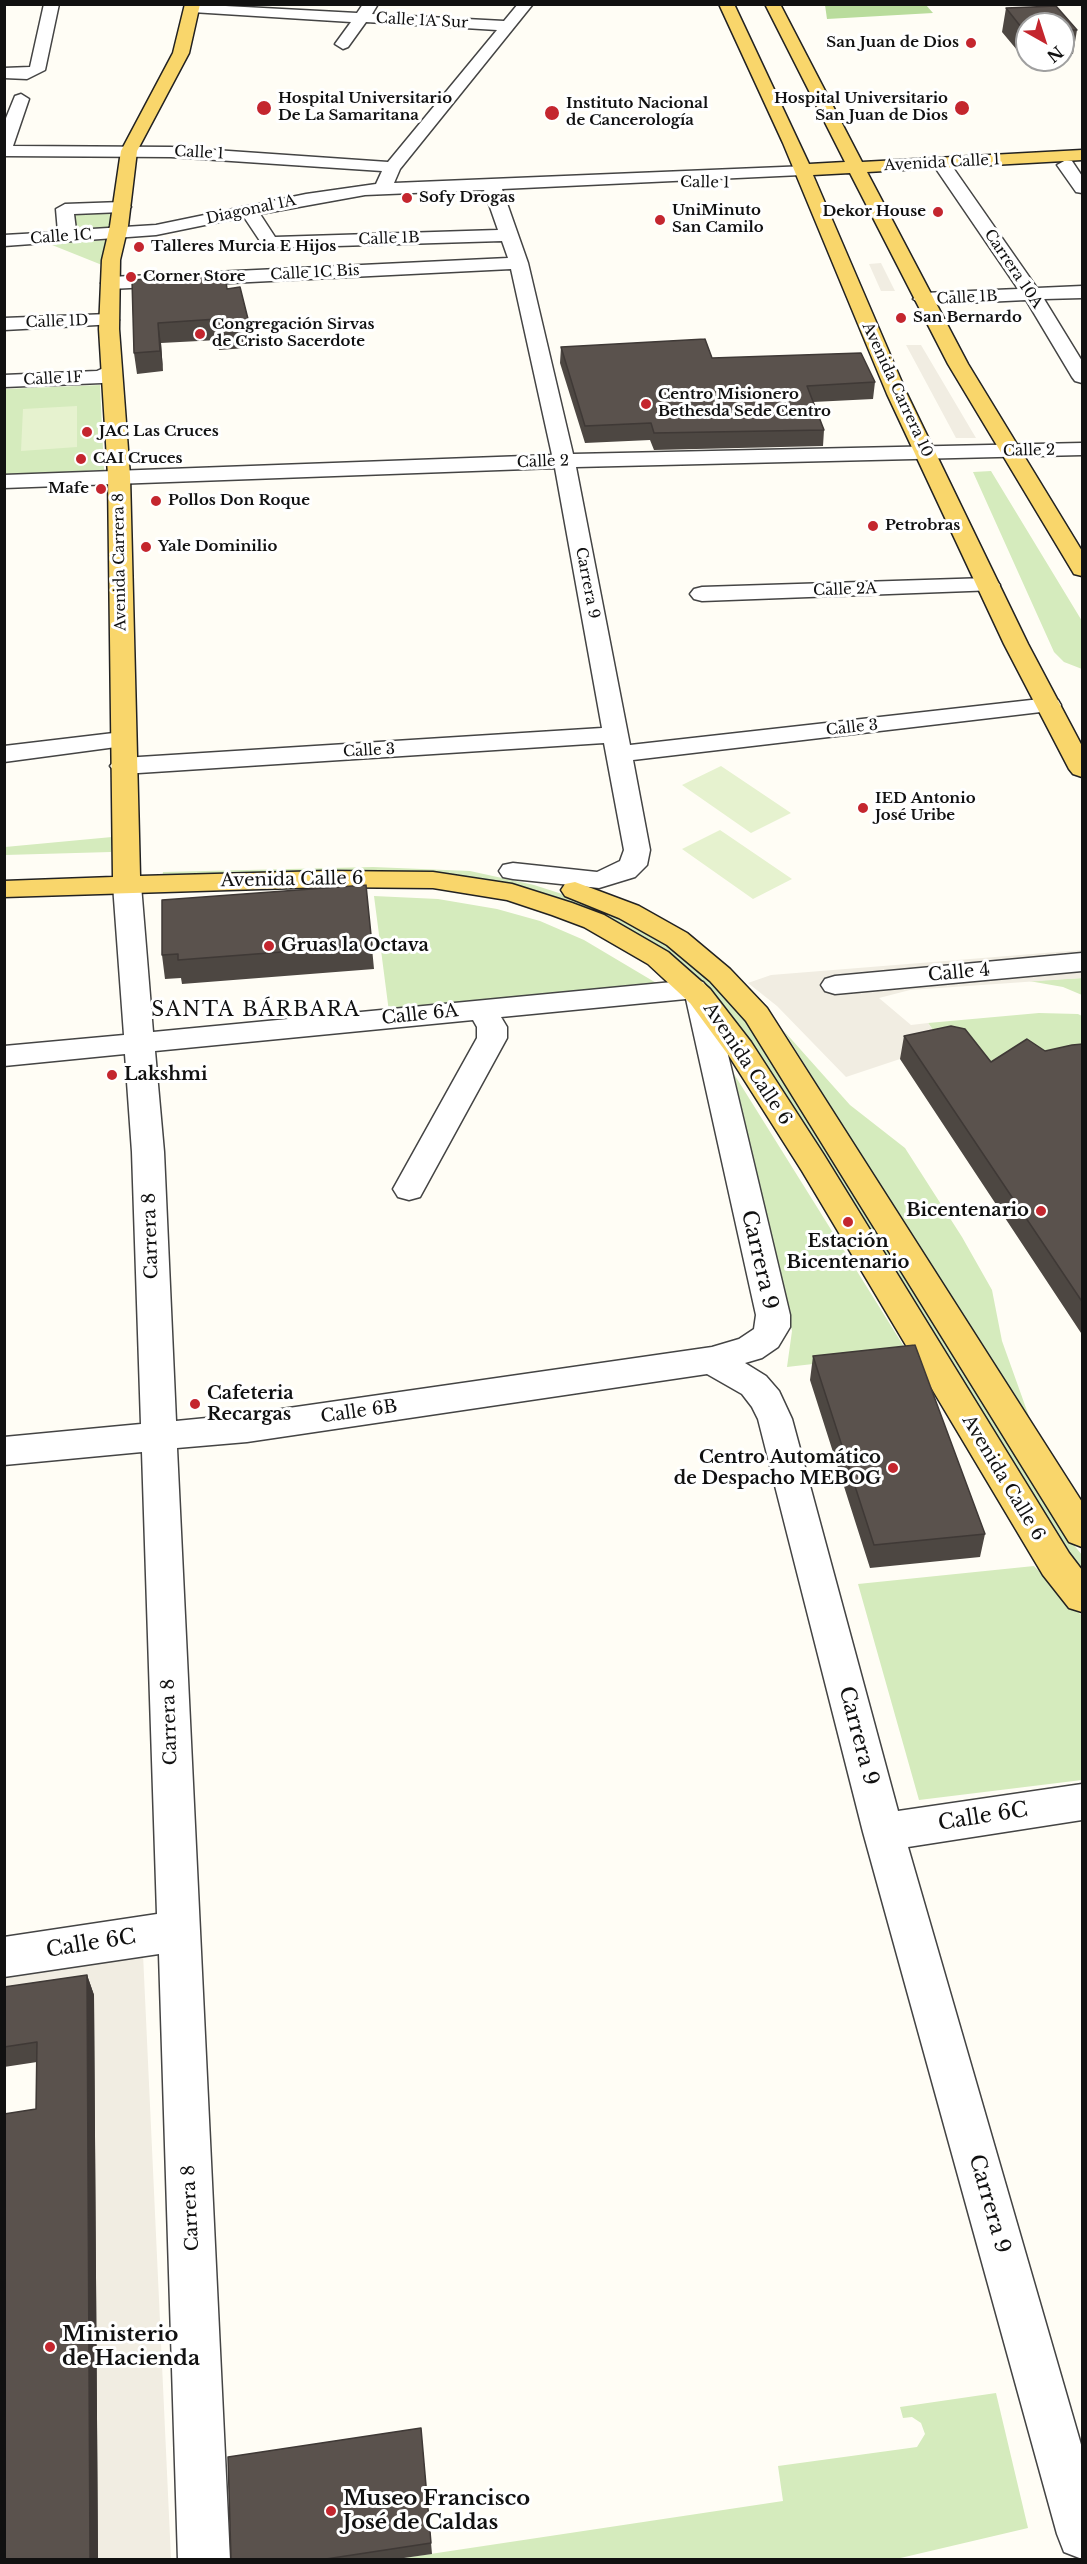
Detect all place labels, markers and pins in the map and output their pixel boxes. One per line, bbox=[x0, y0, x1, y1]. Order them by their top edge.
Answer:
place label: San Juan de Dios bbox=[826, 34, 959, 52]
marker: San Juan de Dios bbox=[964, 36, 978, 50]
place label: Hospital Universitario De La Samaritana bbox=[278, 90, 452, 125]
place label: Hospital Universitario San Juan de Dios bbox=[774, 90, 948, 125]
place label: Instituto Nacional de Cancerología bbox=[566, 95, 708, 130]
marker: Hospital Universitario De La Samaritana bbox=[255, 99, 273, 117]
marker: Hospital Universitario San Juan de Dios bbox=[953, 99, 971, 117]
marker: Instituto Nacional de Cancerología bbox=[543, 104, 561, 122]
place label: Sofy Drogas bbox=[419, 189, 515, 207]
marker: Sofy Drogas bbox=[400, 191, 414, 205]
place label: UniMinuto San Camilo bbox=[672, 202, 764, 237]
place label: Dekor House bbox=[822, 203, 926, 221]
marker: Dekor House bbox=[931, 205, 945, 219]
marker: UniMinuto San Camilo bbox=[653, 213, 667, 227]
place label: Talleres Murcia E Hijos bbox=[151, 238, 336, 256]
marker: Talleres Murcia E Hijos bbox=[132, 240, 146, 254]
place label: Corner Store bbox=[143, 268, 245, 286]
marker: Corner Store bbox=[124, 270, 138, 284]
place label: San Bernardo bbox=[913, 309, 1022, 327]
marker: San Bernardo bbox=[894, 311, 908, 325]
place label: Congregación Sirvas de Cristo Sacerdote bbox=[212, 316, 374, 351]
marker: Congregación Sirvas de Cristo Sacerdote bbox=[193, 327, 207, 341]
place label: Centro Misionero Bethesda Sede Centro bbox=[658, 386, 831, 421]
marker: Centro Misionero Bethesda Sede Centro bbox=[639, 397, 653, 411]
place label: JAC Las Cruces bbox=[99, 423, 219, 441]
marker: JAC Las Cruces bbox=[80, 425, 94, 439]
place label: CAI Cruces bbox=[93, 450, 183, 468]
marker: CAI Cruces bbox=[74, 452, 88, 466]
place label: Mafe bbox=[48, 480, 89, 498]
marker: Mafe bbox=[94, 482, 108, 496]
place label: Pollos Don Roque bbox=[168, 492, 310, 510]
marker: Pollos Don Roque bbox=[149, 494, 163, 508]
place label: Petrobras bbox=[885, 517, 960, 535]
marker: Petrobras bbox=[866, 519, 880, 533]
place label: Yale Dominilio bbox=[158, 538, 277, 556]
marker: Yale Dominilio bbox=[139, 540, 153, 554]
place label: IED Antonio José Uribe bbox=[875, 790, 976, 825]
marker: IED Antonio José Uribe bbox=[856, 801, 870, 815]
place label: Gruas la Octava bbox=[281, 935, 429, 957]
marker: Gruas la Octava bbox=[262, 939, 276, 953]
place label: Lakshmi bbox=[124, 1064, 208, 1086]
marker: Lakshmi bbox=[105, 1068, 119, 1082]
place label: Bicentenario bbox=[906, 1200, 1029, 1222]
marker: Bicentenario bbox=[1034, 1204, 1048, 1218]
marker: Estación Bicentenario bbox=[841, 1215, 855, 1229]
place label: Estación Bicentenario bbox=[787, 1231, 909, 1274]
place label: Cafeteria Recargas bbox=[207, 1383, 294, 1426]
marker: Cafeteria Recargas bbox=[188, 1397, 202, 1411]
place label: Centro Automático de Despacho MEBOG bbox=[674, 1447, 881, 1490]
marker: Centro Automático de Despacho MEBOG bbox=[886, 1461, 900, 1475]
place label: Ministerio de Hacienda bbox=[62, 2322, 200, 2372]
marker: Ministerio de Hacienda bbox=[43, 2340, 57, 2354]
place label: Museo Francisco José de Caldas bbox=[343, 2486, 530, 2536]
marker: Museo Francisco José de Caldas bbox=[324, 2504, 338, 2518]

